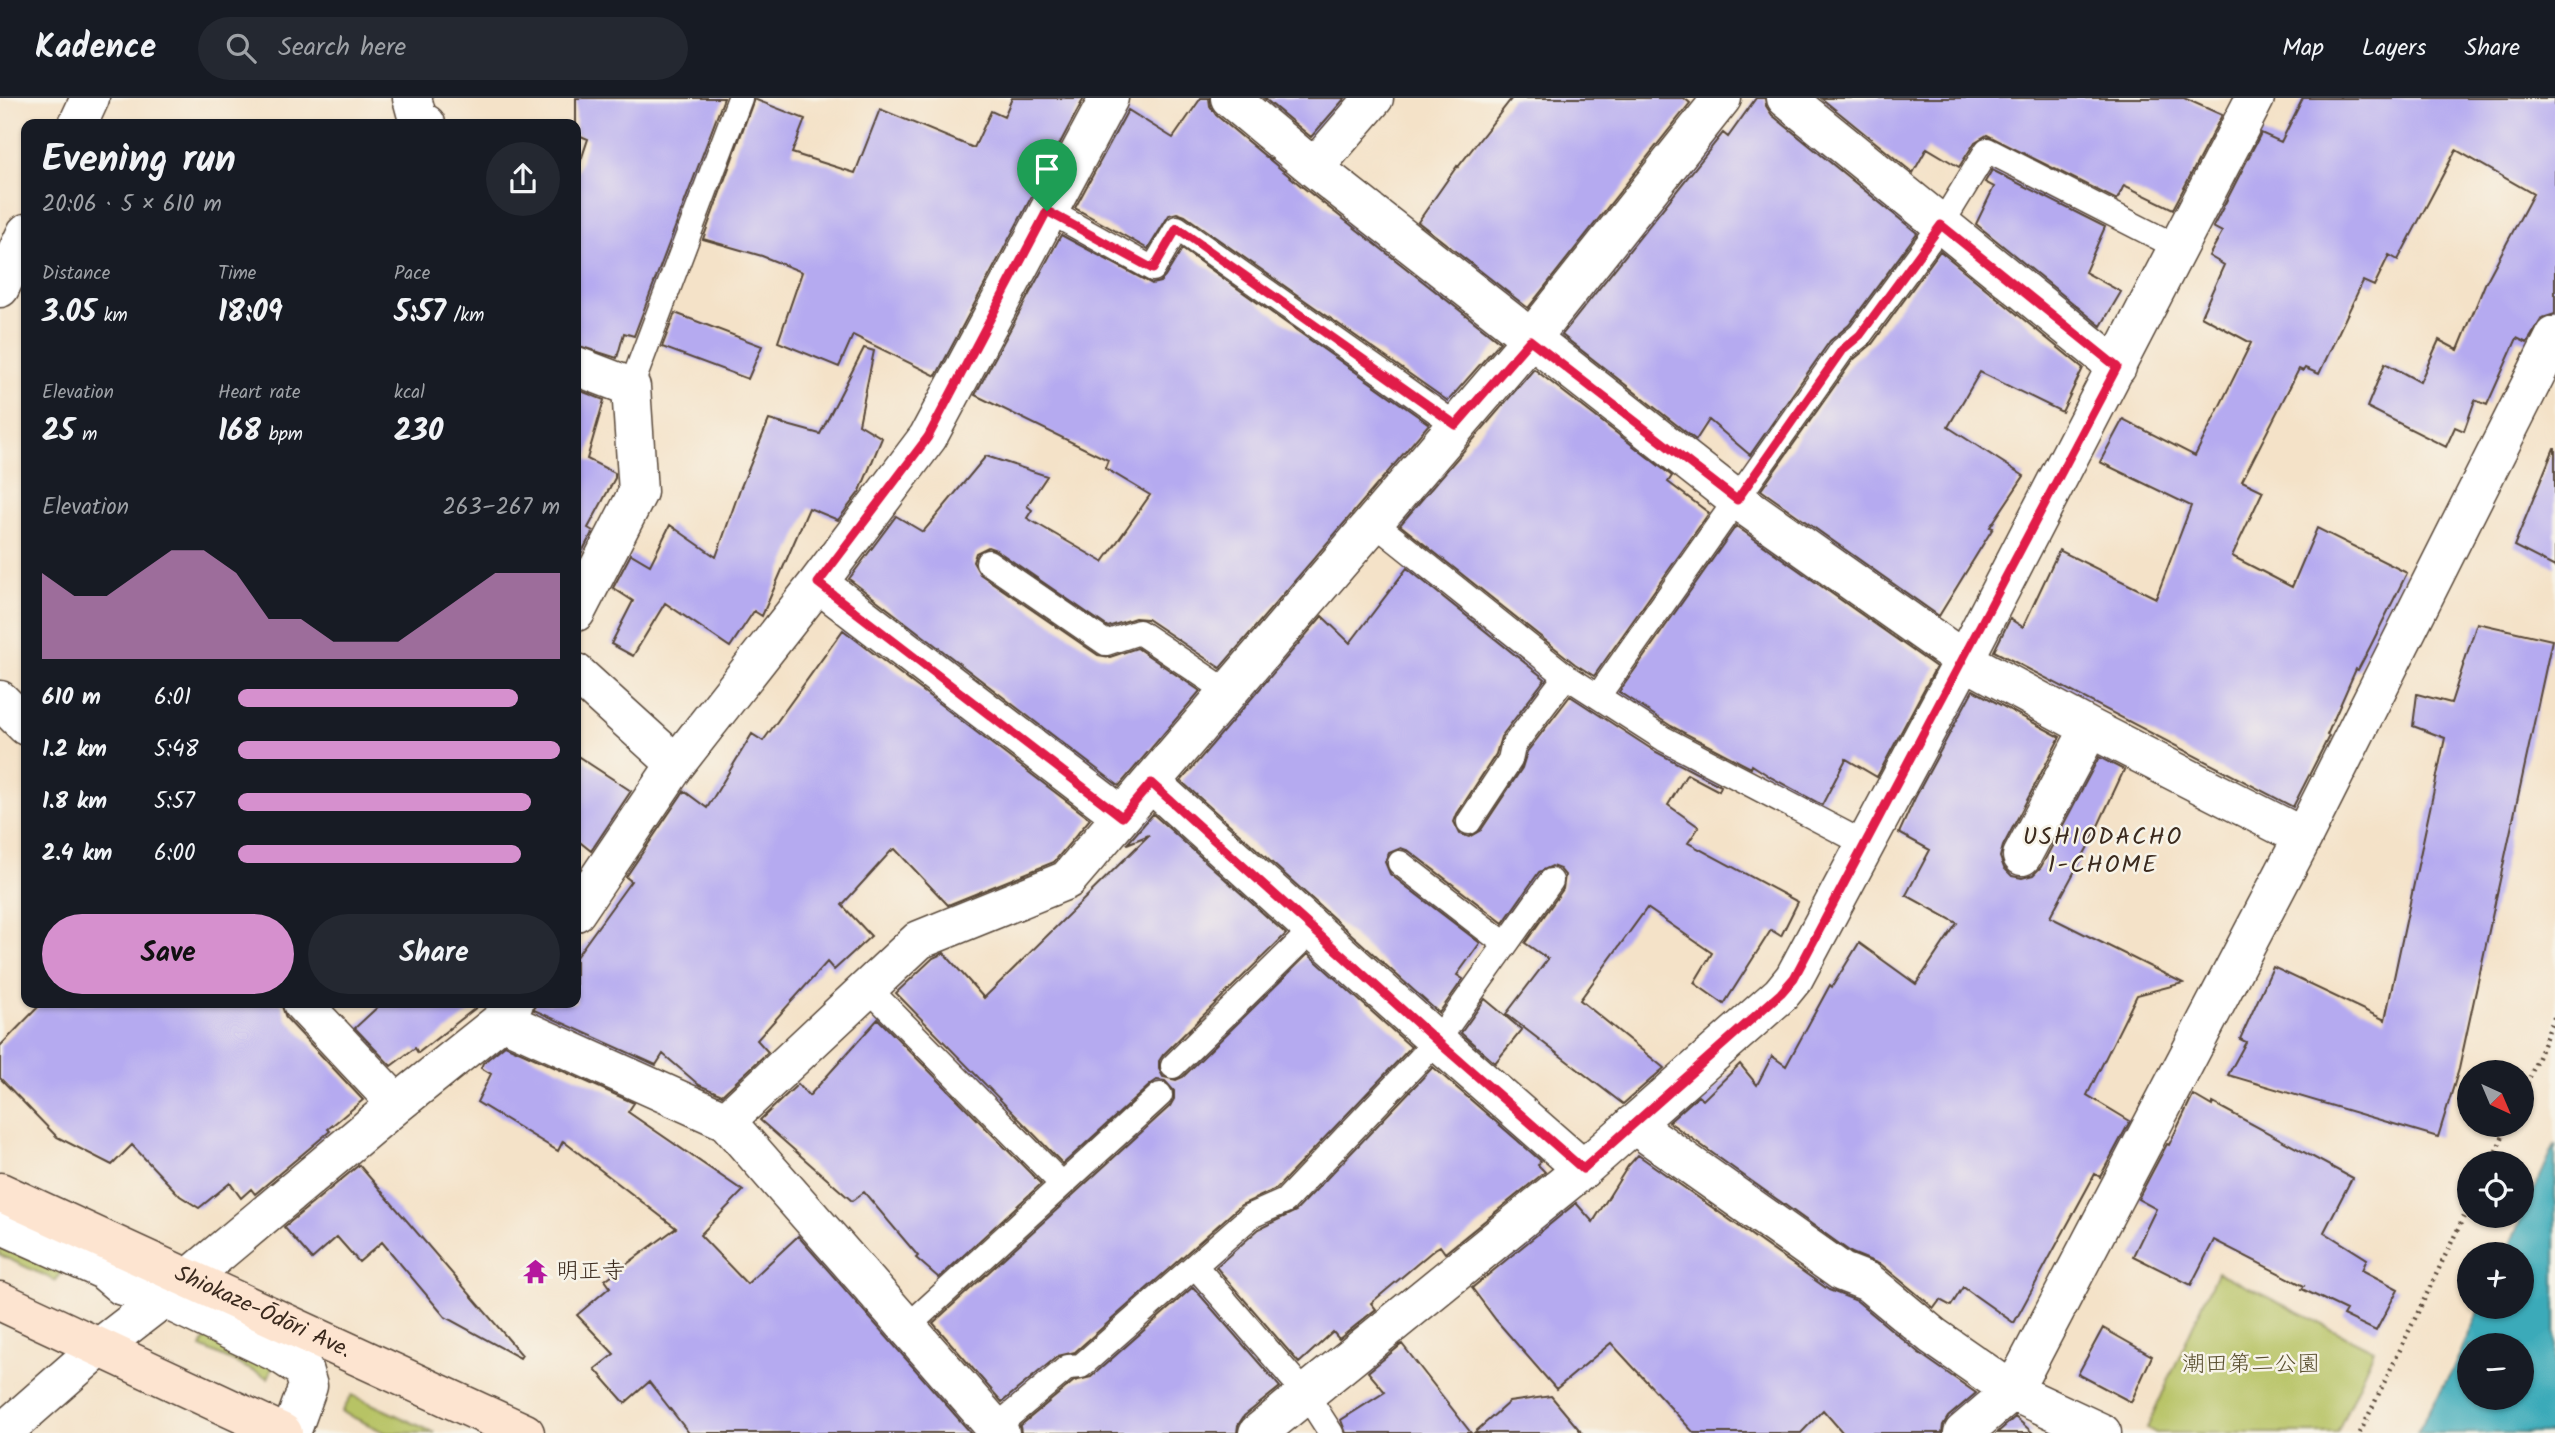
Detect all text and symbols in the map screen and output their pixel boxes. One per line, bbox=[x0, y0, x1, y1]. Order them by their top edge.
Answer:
search box bbox=[198, 17, 688, 80]
text: Kadence bbox=[35, 22, 156, 75]
text: Search here bbox=[278, 27, 406, 69]
icon: search bbox=[222, 29, 260, 67]
text: Map bbox=[2282, 29, 2324, 68]
text: Layers bbox=[2362, 29, 2426, 68]
text: Share bbox=[2464, 29, 2520, 68]
text: Evening run bbox=[42, 131, 236, 191]
pin bbox=[1017, 139, 1077, 211]
button: share bbox=[486, 142, 560, 216]
icon: arrive bbox=[1028, 150, 1066, 188]
text: 20:06 · 5 × 610 m bbox=[42, 187, 222, 223]
text: Distance bbox=[42, 259, 110, 289]
text: Time bbox=[218, 259, 256, 289]
text: Pace bbox=[394, 259, 430, 289]
text: 3.05 bbox=[42, 289, 96, 337]
text: 18:09 bbox=[218, 289, 283, 337]
text: 5:57 bbox=[394, 289, 446, 337]
text: km bbox=[96, 301, 128, 331]
text: /km bbox=[446, 301, 484, 331]
text: Elevation bbox=[42, 378, 114, 408]
text: Heart rate bbox=[218, 378, 301, 408]
text: kcal bbox=[394, 378, 425, 408]
text: 25 bbox=[42, 408, 75, 456]
text: 168 bbox=[218, 408, 261, 456]
text: 230 bbox=[394, 408, 443, 456]
text: m bbox=[75, 420, 97, 450]
text: bpm bbox=[261, 420, 303, 450]
text: Elevation bbox=[42, 490, 129, 526]
text: 263–267 m bbox=[442, 490, 560, 526]
text: 610 m bbox=[42, 680, 101, 716]
text: 6:01 bbox=[154, 680, 191, 716]
text: 1.2 km bbox=[42, 732, 107, 768]
text: 5:48 bbox=[154, 732, 199, 768]
text: 1.8 km bbox=[42, 784, 107, 820]
text: 5:57 bbox=[154, 784, 195, 820]
district label: USHIODACHO 1-CHOME bbox=[2023, 818, 2183, 885]
text: 2.4 km bbox=[42, 836, 112, 872]
text: 6:00 bbox=[154, 836, 195, 872]
button: Save bbox=[42, 914, 294, 994]
button: Share bbox=[308, 914, 560, 994]
north arrow bbox=[2457, 1060, 2534, 1138]
map controls bbox=[2457, 1060, 2534, 1410]
button: locate bbox=[2457, 1151, 2534, 1228]
button: + bbox=[2457, 1242, 2534, 1319]
place label: 明正寺 bbox=[556, 1254, 625, 1290]
street label: Shiokaze-Ōdōri Ave. bbox=[168, 1256, 357, 1369]
temple icon: 明正寺 bbox=[522, 1258, 550, 1286]
button: − bbox=[2457, 1333, 2534, 1410]
park label: 潮田第二公園 bbox=[2182, 1347, 2320, 1383]

